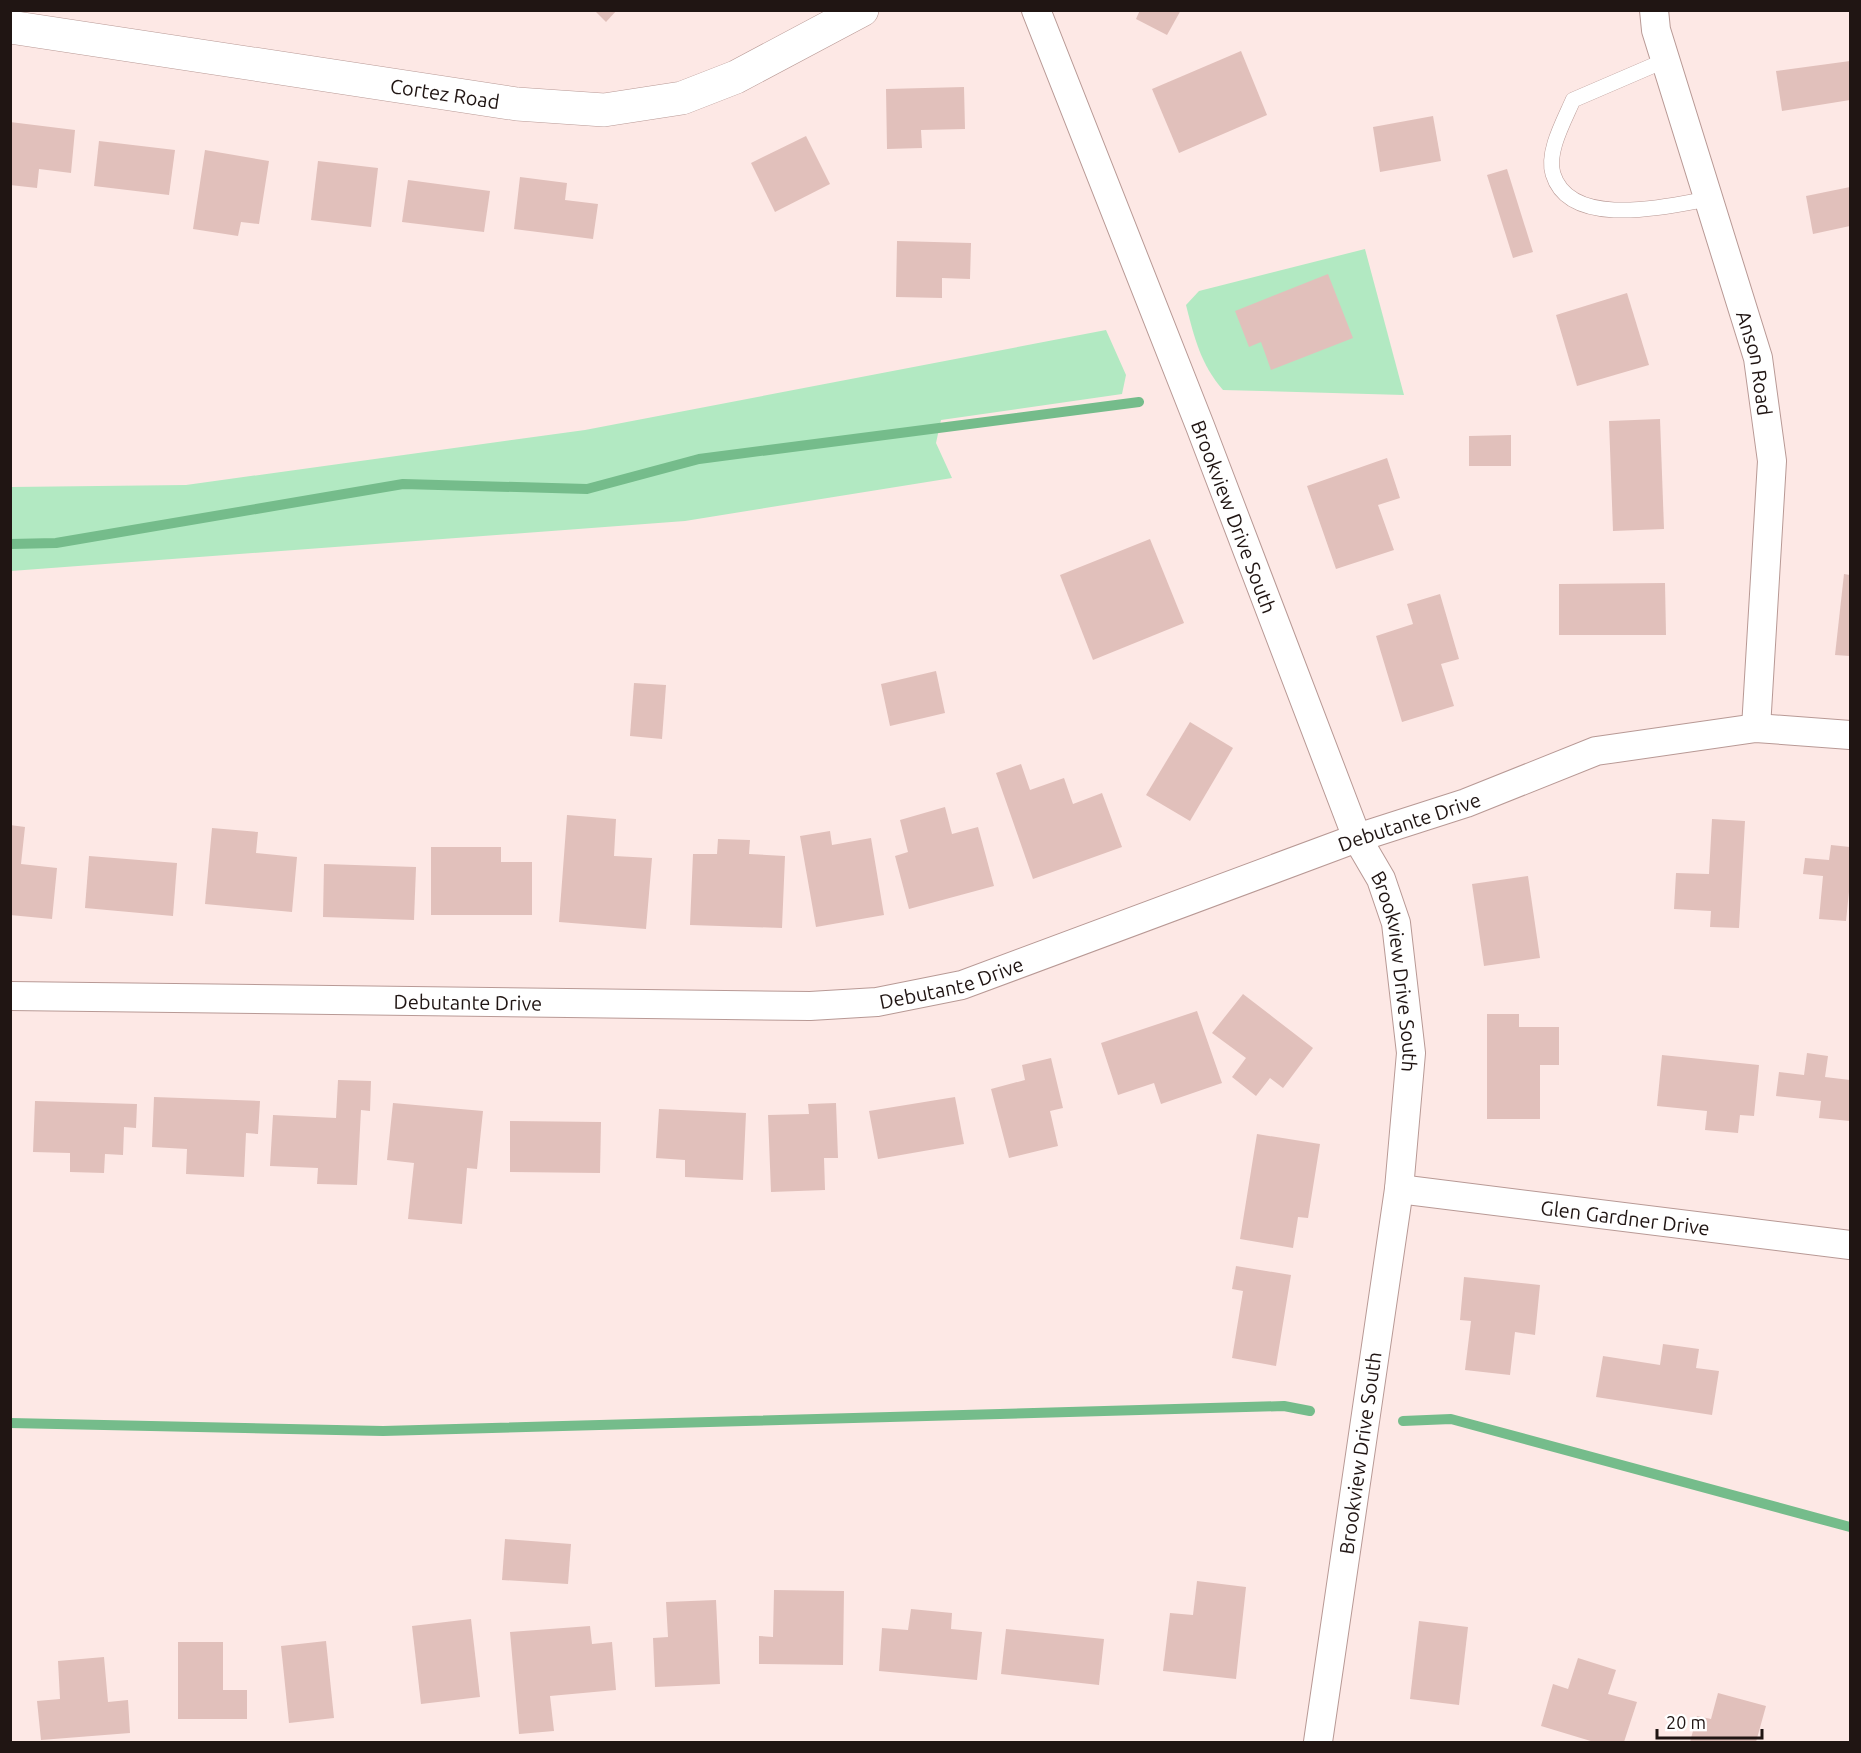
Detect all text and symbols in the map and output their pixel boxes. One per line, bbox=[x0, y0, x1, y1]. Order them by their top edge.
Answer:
street label: Cortez Road bbox=[389, 73, 501, 113]
street label: Anson Road bbox=[1732, 308, 1777, 417]
street label: Brookview Drive South bbox=[1187, 417, 1282, 616]
street label: Debutante Drive bbox=[1335, 787, 1484, 856]
street label: Brookview Drive South bbox=[1367, 866, 1422, 1073]
street label: Debutante Drive bbox=[877, 952, 1026, 1013]
street label: Debutante Drive bbox=[394, 989, 542, 1014]
street label: Glen Gardner Drive bbox=[1539, 1195, 1711, 1239]
street label: Brookview Drive South bbox=[1334, 1350, 1386, 1556]
scale bar bbox=[1657, 1702, 1762, 1740]
text: 20 m bbox=[1666, 1712, 1706, 1732]

